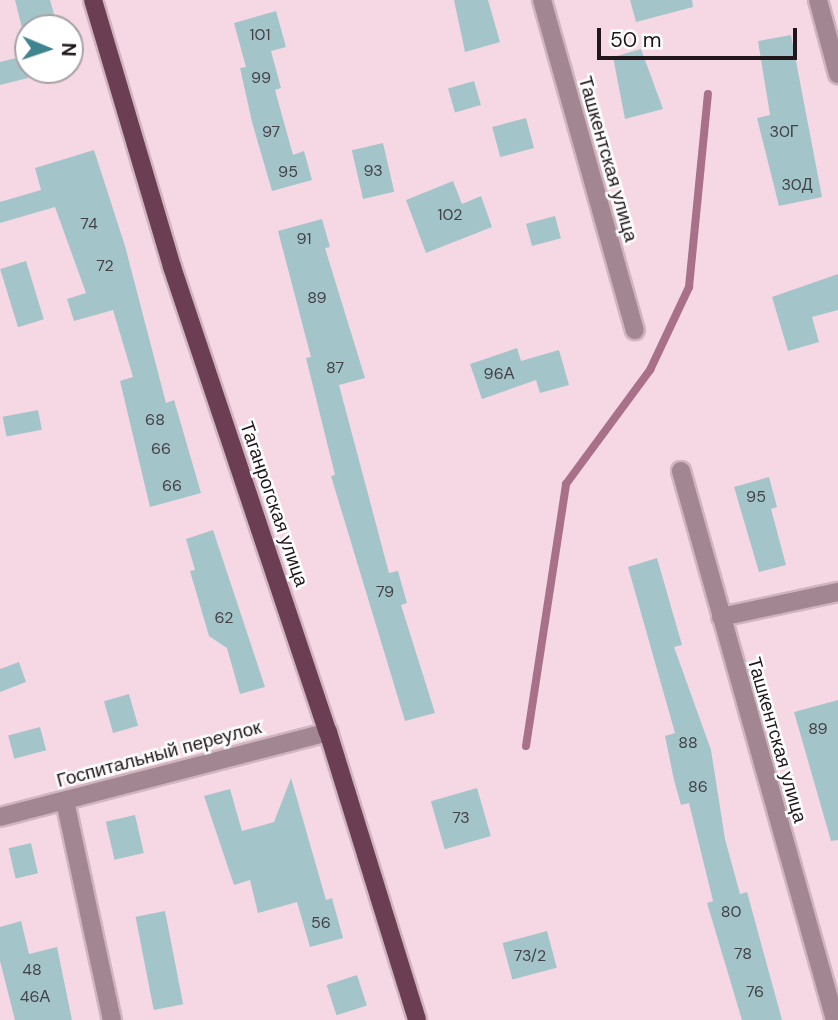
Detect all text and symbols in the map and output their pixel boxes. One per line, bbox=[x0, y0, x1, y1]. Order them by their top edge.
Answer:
north arrow bbox=[14, 14, 84, 84]
scale bar bbox=[600, 14, 800, 58]
house number: 101 bbox=[250, 25, 270, 45]
text: 50 m bbox=[610, 26, 661, 54]
text: N bbox=[56, 42, 81, 57]
house number: 99 bbox=[251, 68, 271, 88]
street label: Ташкентская улица bbox=[573, 74, 643, 244]
house number: 97 bbox=[262, 122, 280, 142]
house number: 30Г bbox=[769, 122, 799, 142]
house number: 93 bbox=[363, 161, 383, 181]
house number: 95 bbox=[278, 162, 298, 182]
house number: 30Д bbox=[781, 175, 813, 195]
house number: 102 bbox=[438, 205, 462, 225]
house number: 74 bbox=[80, 214, 98, 234]
house number: 91 bbox=[297, 229, 311, 249]
house number: 72 bbox=[96, 256, 114, 276]
house number: 89 bbox=[307, 288, 327, 308]
house number: 87 bbox=[326, 358, 344, 378]
house number: 96А bbox=[484, 364, 514, 384]
house number: 68 bbox=[145, 410, 165, 430]
street label: Таганрогская улица bbox=[235, 419, 313, 589]
house number: 66 bbox=[151, 439, 171, 459]
house number: 66 bbox=[162, 476, 182, 496]
house number: 95 bbox=[746, 487, 766, 507]
house number: 79 bbox=[376, 582, 394, 602]
house number: 62 bbox=[215, 608, 233, 628]
street label: Ташкентская улица bbox=[742, 655, 812, 825]
street label: Госпитальный переулок bbox=[54, 716, 264, 792]
house number: 89 bbox=[808, 719, 828, 739]
house number: 88 bbox=[678, 733, 698, 753]
house number: 86 bbox=[688, 777, 708, 797]
house number: 73 bbox=[452, 808, 470, 828]
house number: 80 bbox=[721, 902, 741, 922]
house number: 56 bbox=[311, 913, 331, 933]
house number: 78 bbox=[734, 944, 752, 964]
house number: 73/2 bbox=[514, 946, 546, 966]
house number: 48 bbox=[22, 960, 42, 980]
house number: 76 bbox=[746, 982, 764, 1002]
house number: 46А bbox=[20, 987, 50, 1007]

